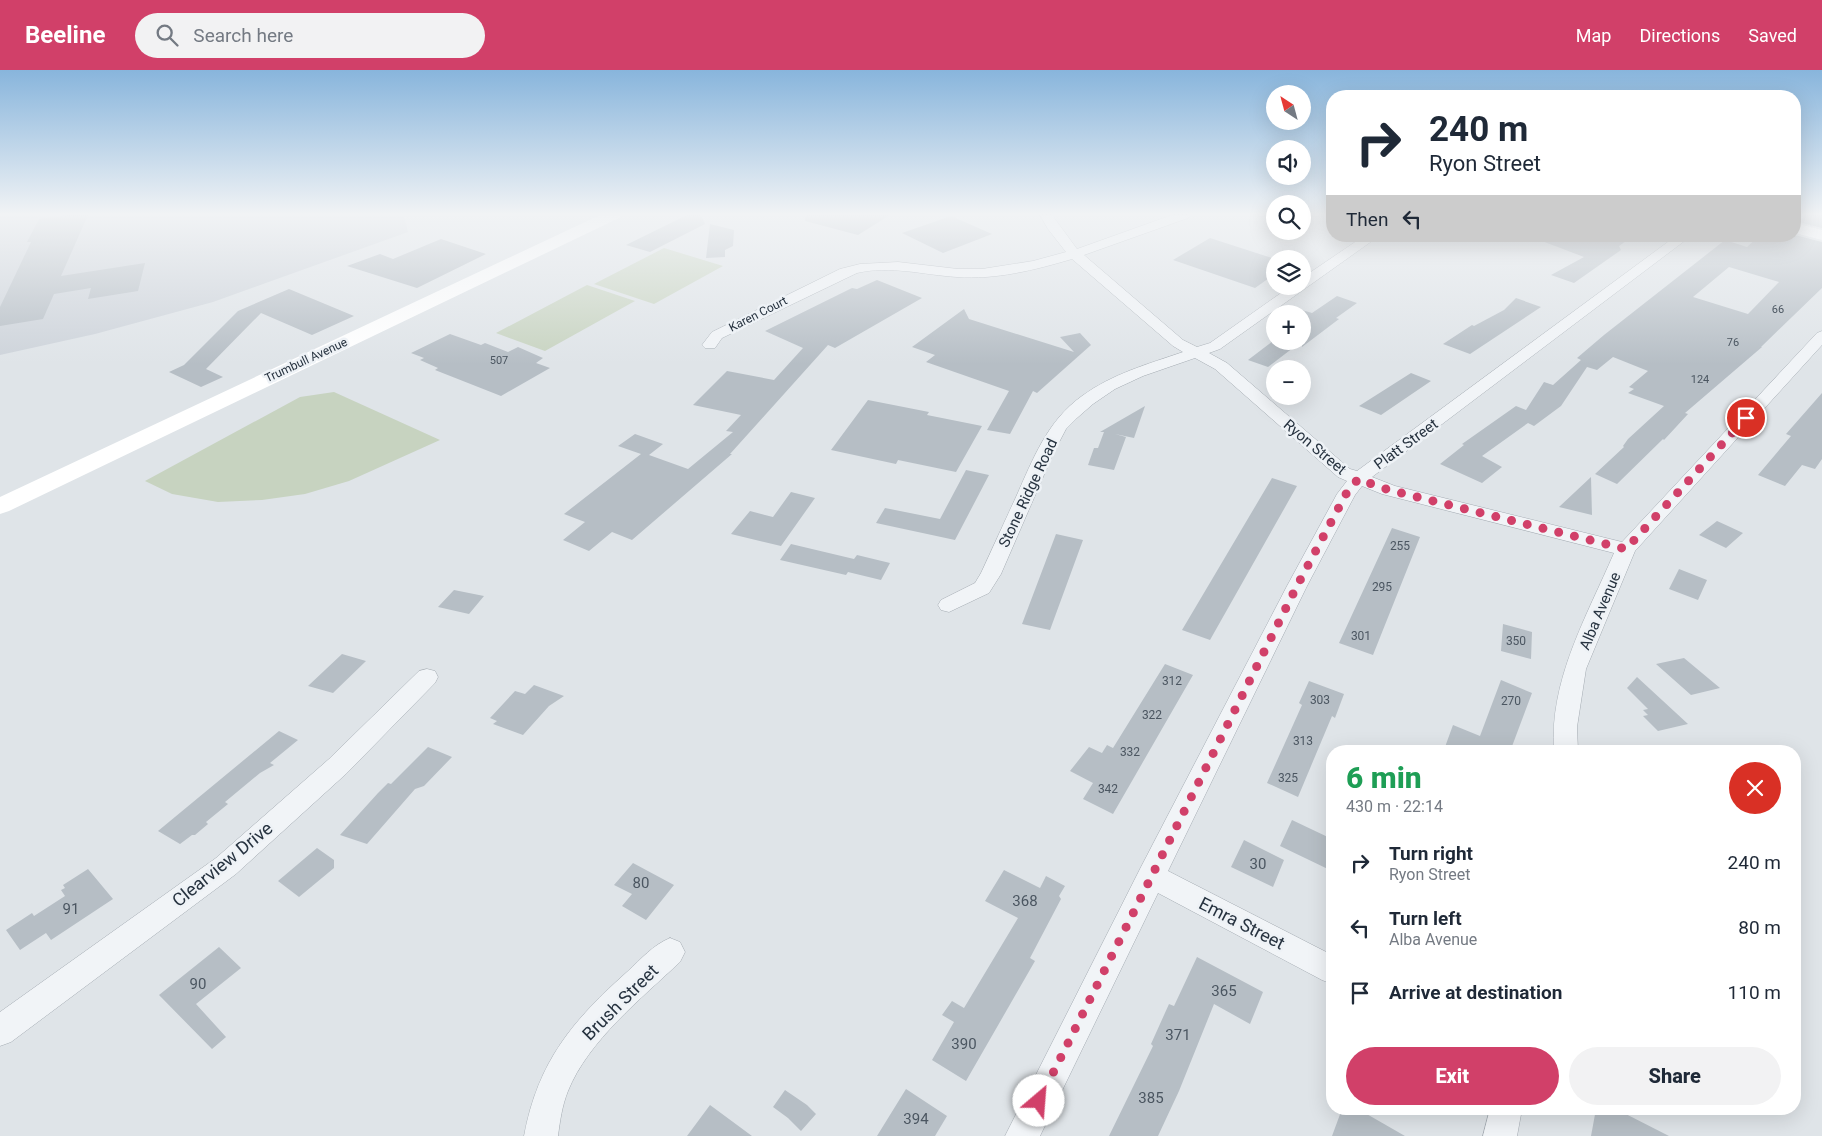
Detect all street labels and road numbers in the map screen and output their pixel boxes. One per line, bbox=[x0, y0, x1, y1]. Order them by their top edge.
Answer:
street label: Karen Court bbox=[727, 293, 790, 335]
street label: Trumbull Avenue bbox=[263, 335, 349, 385]
street label: Platt Street bbox=[1371, 415, 1441, 473]
street label: Ryon Street bbox=[1280, 416, 1350, 478]
street label: Stone Ridge Road bbox=[995, 436, 1061, 550]
street label: Alba Avenue bbox=[1576, 569, 1624, 653]
street label: Clearview Drive bbox=[168, 817, 276, 911]
street label: Emra Street bbox=[1196, 892, 1289, 954]
street label: Brush Street bbox=[578, 960, 662, 1044]

